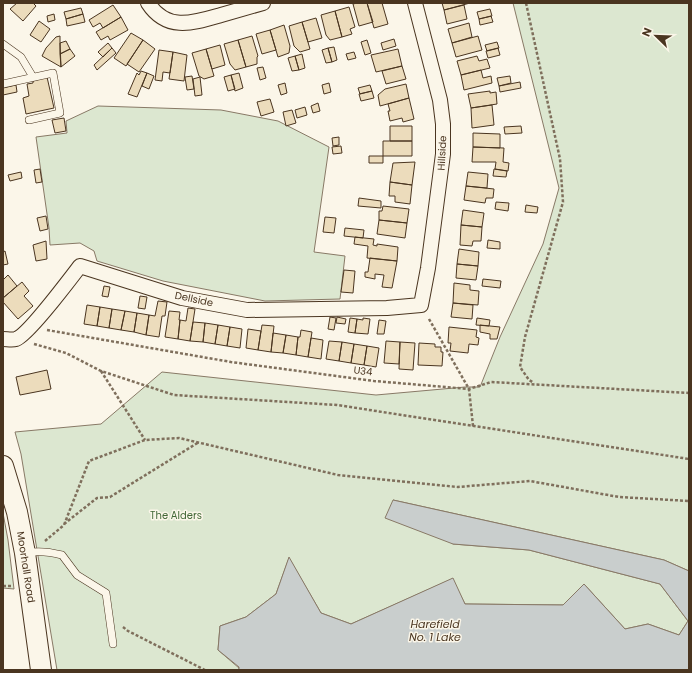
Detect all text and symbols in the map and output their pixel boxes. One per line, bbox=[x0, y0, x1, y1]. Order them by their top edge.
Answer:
north arrow bbox=[636, 16, 676, 56]
text: N bbox=[638, 25, 656, 39]
street label: Hillside bbox=[434, 135, 450, 171]
street label: Dellside bbox=[173, 288, 215, 310]
street label: U34 bbox=[353, 362, 373, 380]
park label: The Alders bbox=[150, 508, 202, 523]
street label: Moorhall Road bbox=[13, 530, 39, 604]
water label: Harefield No. 1 Lake bbox=[409, 616, 461, 645]

